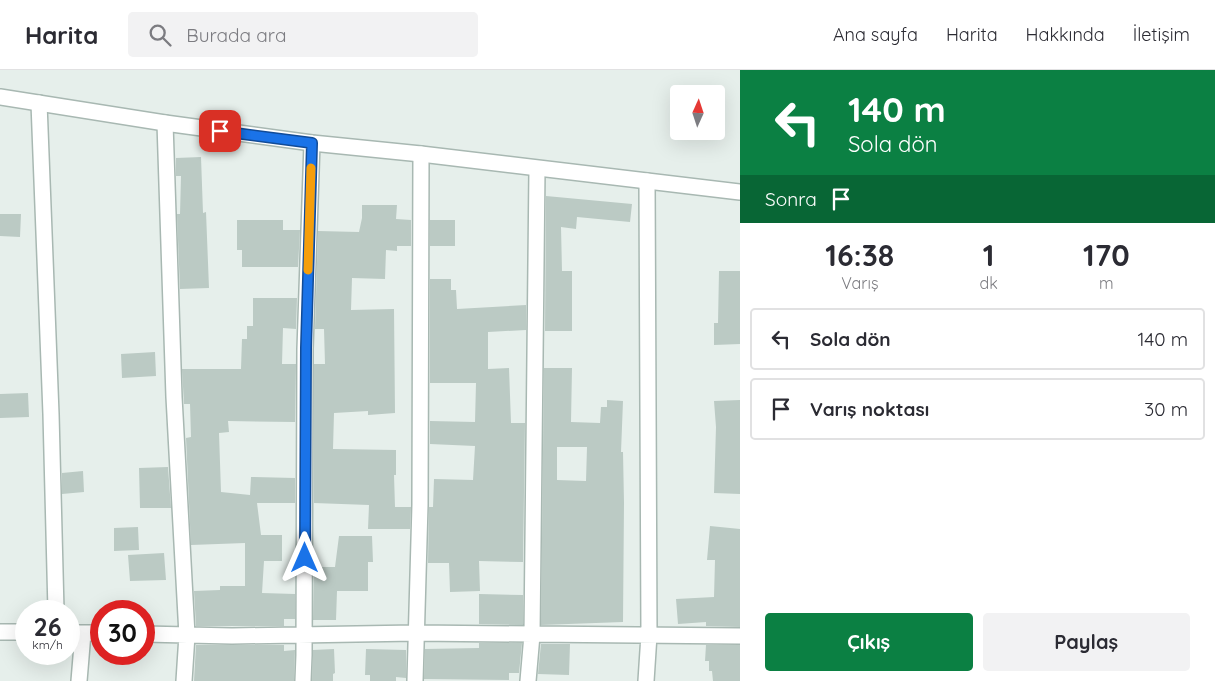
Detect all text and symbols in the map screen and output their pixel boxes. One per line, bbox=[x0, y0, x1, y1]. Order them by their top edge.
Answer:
search box bbox=[128, 12, 478, 57]
text: Harita bbox=[25, 20, 98, 50]
icon: search bbox=[146, 21, 174, 49]
text: Burada ara bbox=[186, 23, 286, 47]
text: Ana sayfa bbox=[833, 23, 918, 46]
text: Harita bbox=[946, 23, 998, 46]
text: Hakkında bbox=[1026, 23, 1105, 46]
text: İletişim bbox=[1133, 23, 1190, 46]
north arrow bbox=[670, 85, 725, 140]
map controls bbox=[670, 85, 725, 140]
text: 140 m bbox=[848, 87, 946, 131]
icon: left bbox=[765, 90, 830, 155]
pin bbox=[199, 110, 241, 152]
icon: arrive bbox=[206, 117, 234, 145]
text: Sola dön bbox=[848, 130, 937, 158]
icon: arrive bbox=[827, 185, 855, 213]
text: Sonra bbox=[765, 187, 817, 211]
text: 16:38 bbox=[825, 236, 894, 274]
text: 1 bbox=[983, 236, 995, 274]
text: 170 bbox=[1083, 236, 1130, 274]
text: Varış bbox=[841, 273, 878, 293]
text: dk bbox=[980, 273, 998, 293]
text: m bbox=[1099, 273, 1114, 293]
icon: left bbox=[767, 325, 795, 353]
text: Sola dön bbox=[810, 327, 891, 351]
text: 140 m bbox=[1137, 327, 1188, 351]
icon: arrive bbox=[767, 395, 795, 423]
text: Varış noktası bbox=[810, 397, 929, 421]
text: 30 m bbox=[1144, 397, 1188, 421]
position arrow bbox=[278, 531, 330, 583]
speed limit sign: 30 bbox=[90, 600, 155, 665]
text: 26 bbox=[33, 611, 62, 642]
button: Çıkış bbox=[765, 613, 973, 671]
button: Paylaş bbox=[983, 613, 1190, 671]
text: km/h bbox=[32, 637, 63, 652]

